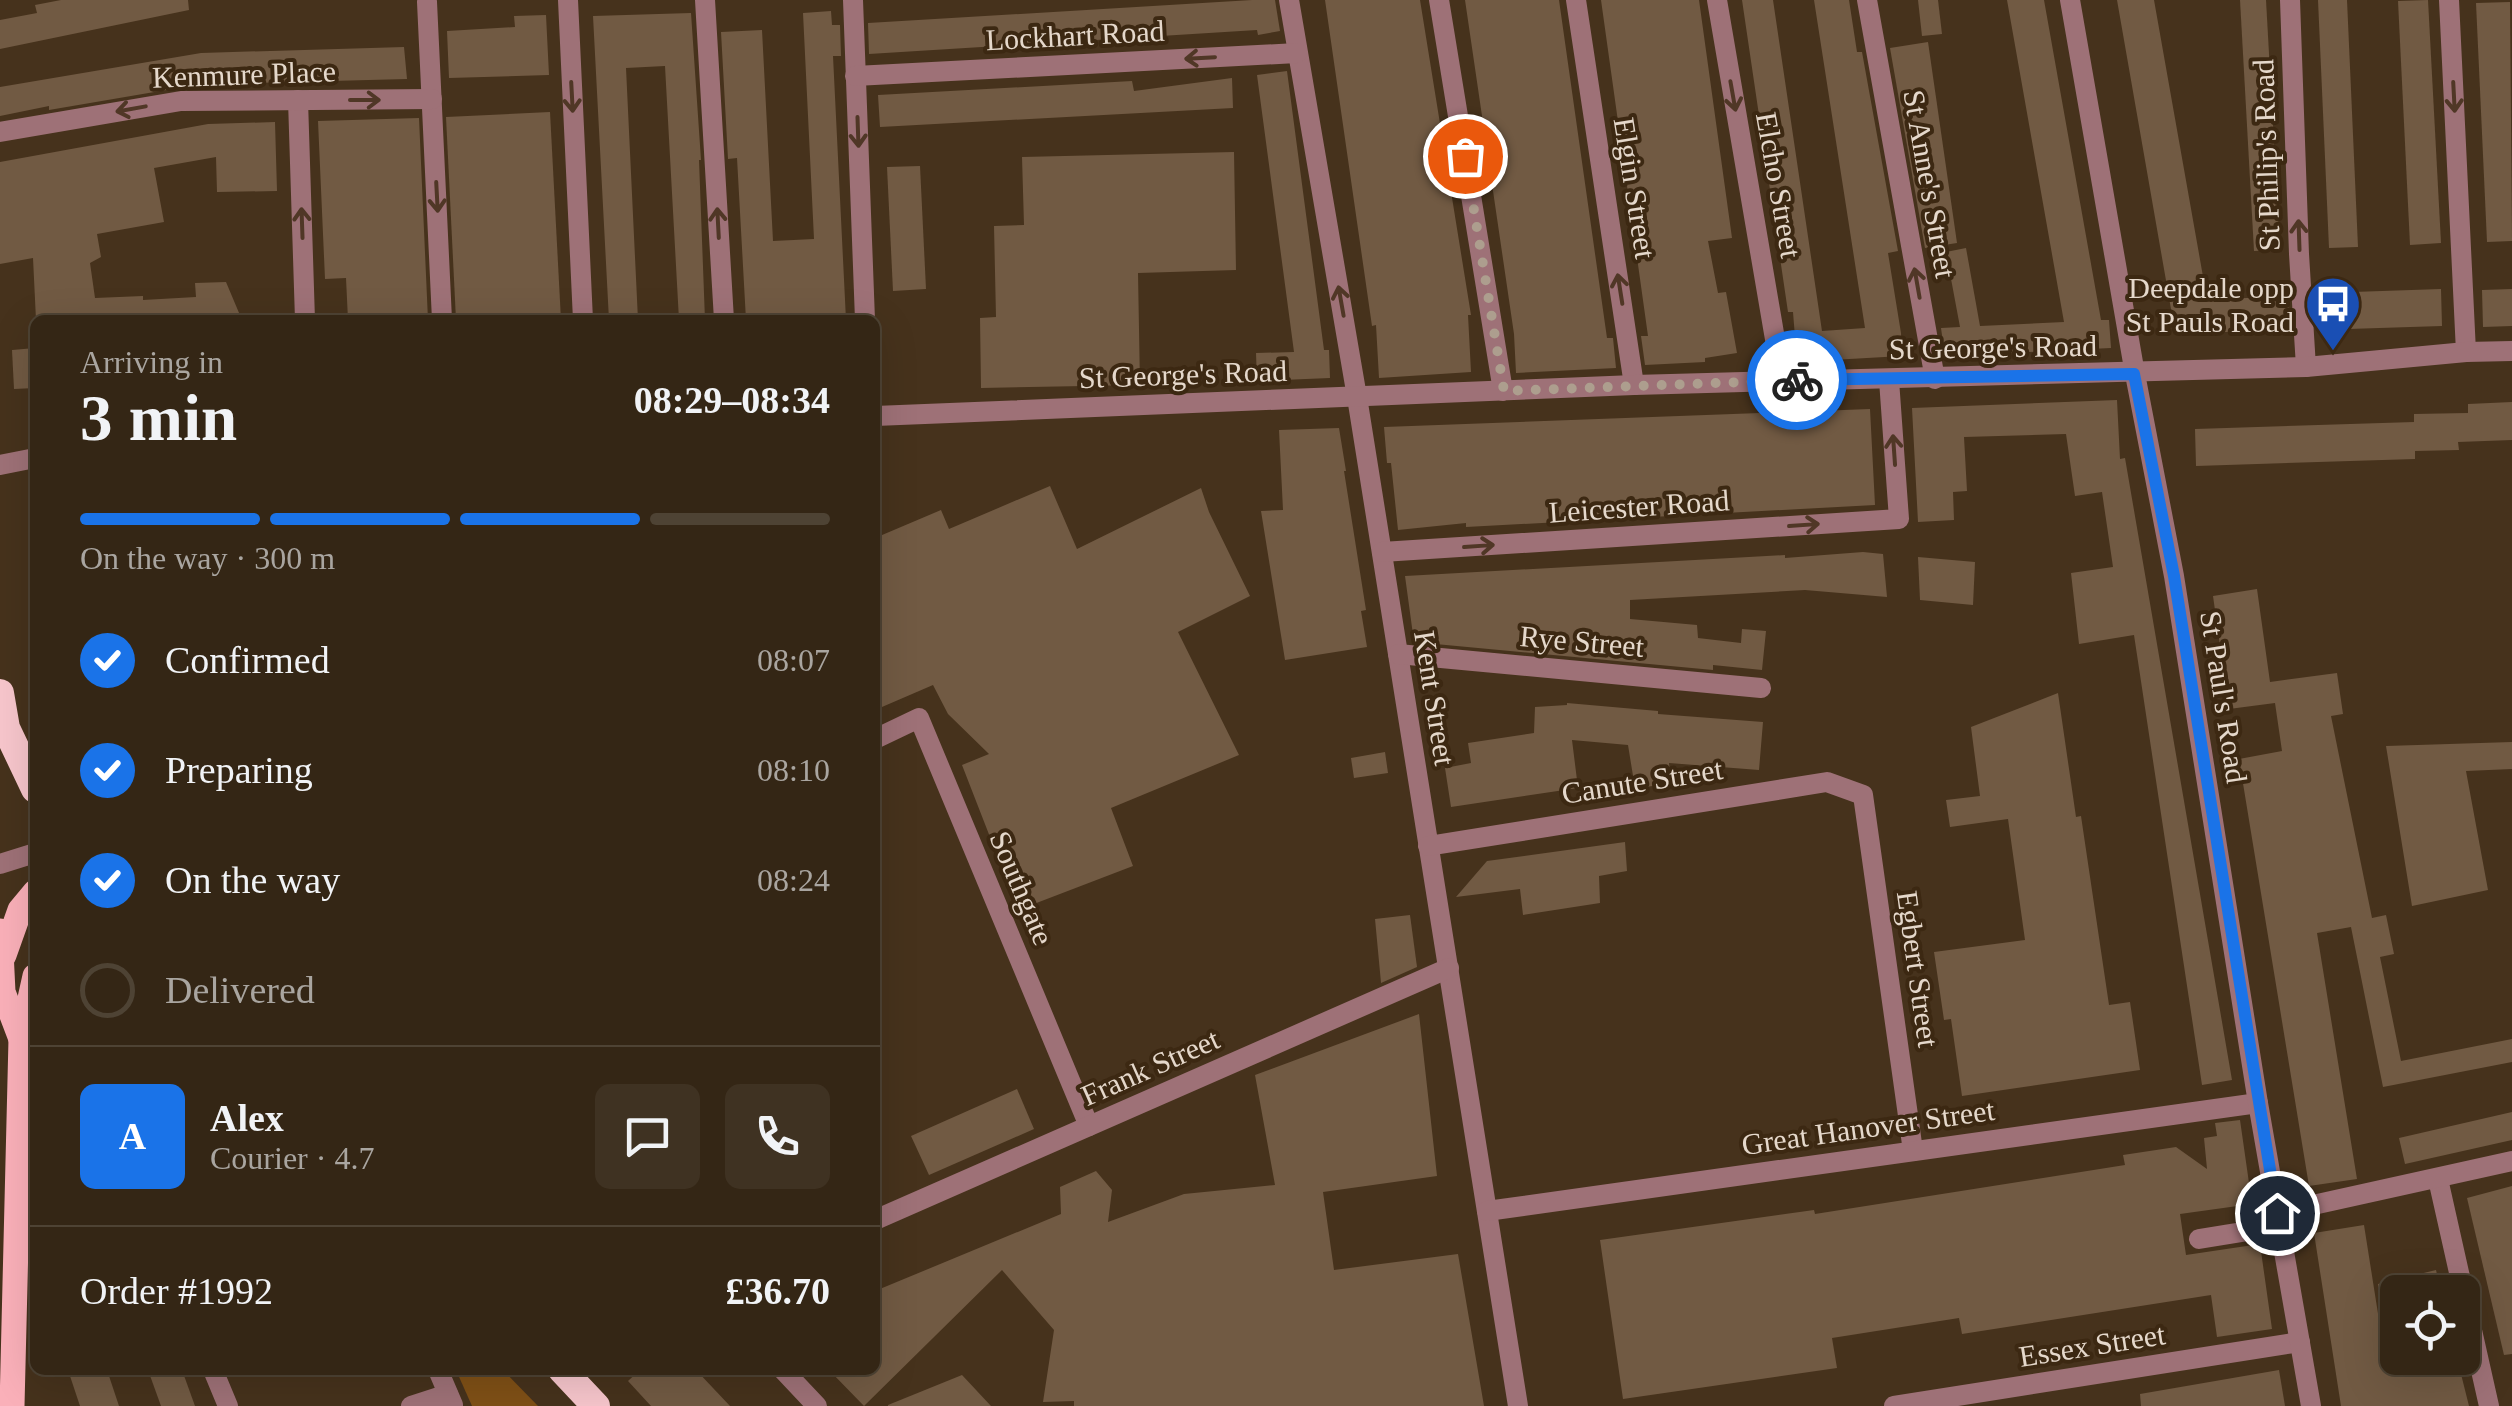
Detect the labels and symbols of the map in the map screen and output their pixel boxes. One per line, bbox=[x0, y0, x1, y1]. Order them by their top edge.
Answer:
street label: Lockhart Road bbox=[985, 14, 1165, 56]
one-way arrow bbox=[1184, 49, 1217, 68]
street label: Kenmure Place bbox=[151, 54, 337, 94]
street label: St Philip's Road bbox=[2246, 58, 2286, 252]
one-way arrow bbox=[1724, 79, 1743, 112]
one-way arrow bbox=[563, 81, 582, 113]
one-way arrow bbox=[2445, 81, 2464, 113]
street label: St Anne's Street bbox=[1897, 87, 1963, 281]
one-way arrow bbox=[348, 90, 380, 110]
one-way arrow bbox=[115, 101, 148, 119]
street label: Elcho Street bbox=[1750, 110, 1808, 261]
pin bbox=[1423, 114, 1508, 199]
street label: Elgin Street bbox=[1608, 115, 1663, 262]
one-way arrow bbox=[848, 116, 867, 148]
one-way arrow bbox=[428, 180, 447, 212]
one-way arrow bbox=[292, 207, 311, 239]
one-way arrow bbox=[708, 207, 727, 239]
one-way arrow bbox=[2289, 220, 2308, 252]
one-way arrow bbox=[1907, 267, 1926, 299]
place label: Deepdale opp St Pauls Road bbox=[2126, 271, 2294, 338]
one-way arrow bbox=[1610, 273, 1628, 305]
bus stop icon: Deepdale opp St Pauls Road bbox=[2303, 274, 2363, 353]
one-way arrow bbox=[1331, 285, 1350, 318]
street label: St George's Road bbox=[1889, 329, 2097, 365]
courier bbox=[1747, 330, 1847, 430]
street label: St George's Road bbox=[1078, 354, 1288, 394]
one-way arrow bbox=[1885, 434, 1904, 466]
street label: Leicester Road bbox=[1548, 483, 1730, 529]
one-way arrow bbox=[1787, 515, 1819, 534]
one-way arrow bbox=[1463, 536, 1495, 555]
street label: St Paul's Road bbox=[2194, 609, 2254, 785]
street label: Rye Street bbox=[1518, 619, 1646, 663]
street label: Kent Street bbox=[1408, 628, 1462, 768]
street label: Canute Street bbox=[1559, 752, 1725, 810]
street label: Southgate bbox=[983, 826, 1061, 950]
street label: Egbert Street bbox=[1891, 889, 1945, 1050]
street label: Frank Street bbox=[1076, 1022, 1225, 1112]
street label: Great Hanover Street bbox=[1739, 1093, 1997, 1161]
pin bbox=[2235, 1171, 2320, 1256]
street label: Essex Street bbox=[2017, 1317, 2168, 1373]

